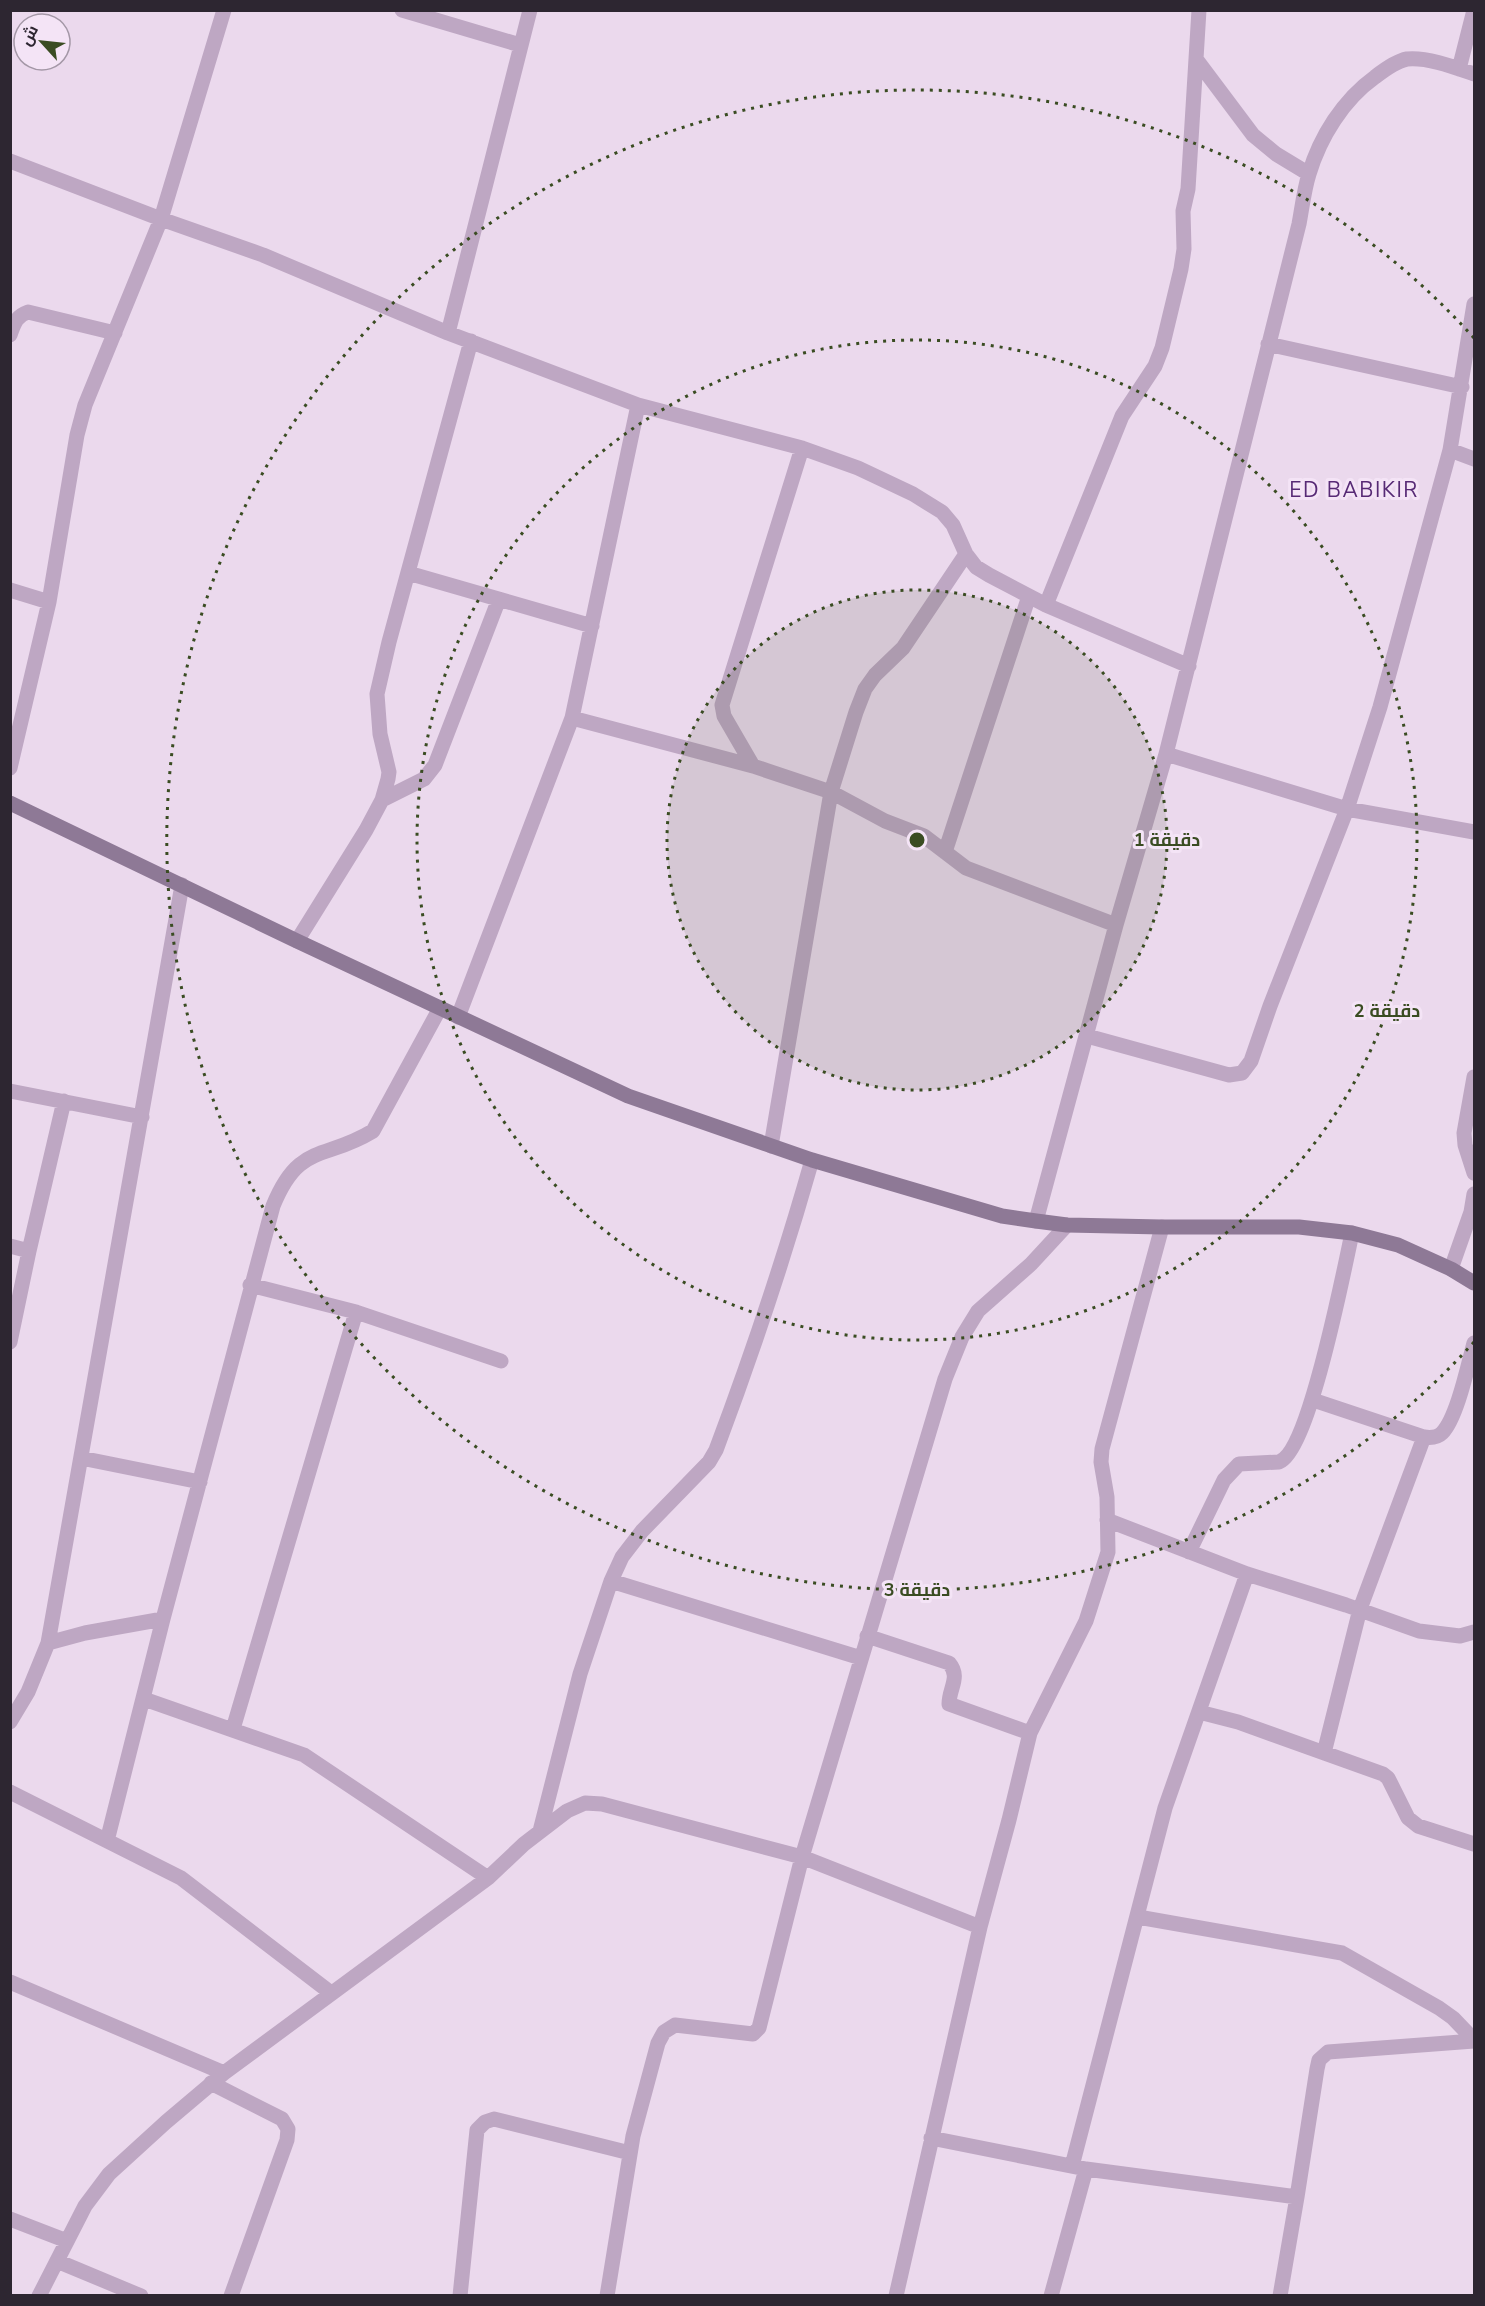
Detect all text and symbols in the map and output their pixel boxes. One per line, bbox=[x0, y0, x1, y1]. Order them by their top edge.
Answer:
north arrow bbox=[12, 12, 72, 72]
text: ش bbox=[15, 22, 44, 50]
district label: ED BABIKIR bbox=[1289, 476, 1419, 504]
text: 1 دقيقة bbox=[1134, 828, 1200, 852]
centre of rings bbox=[907, 830, 927, 850]
text: 2 دقيقة bbox=[1354, 999, 1420, 1023]
text: 3 دقيقة bbox=[884, 1578, 950, 1602]

